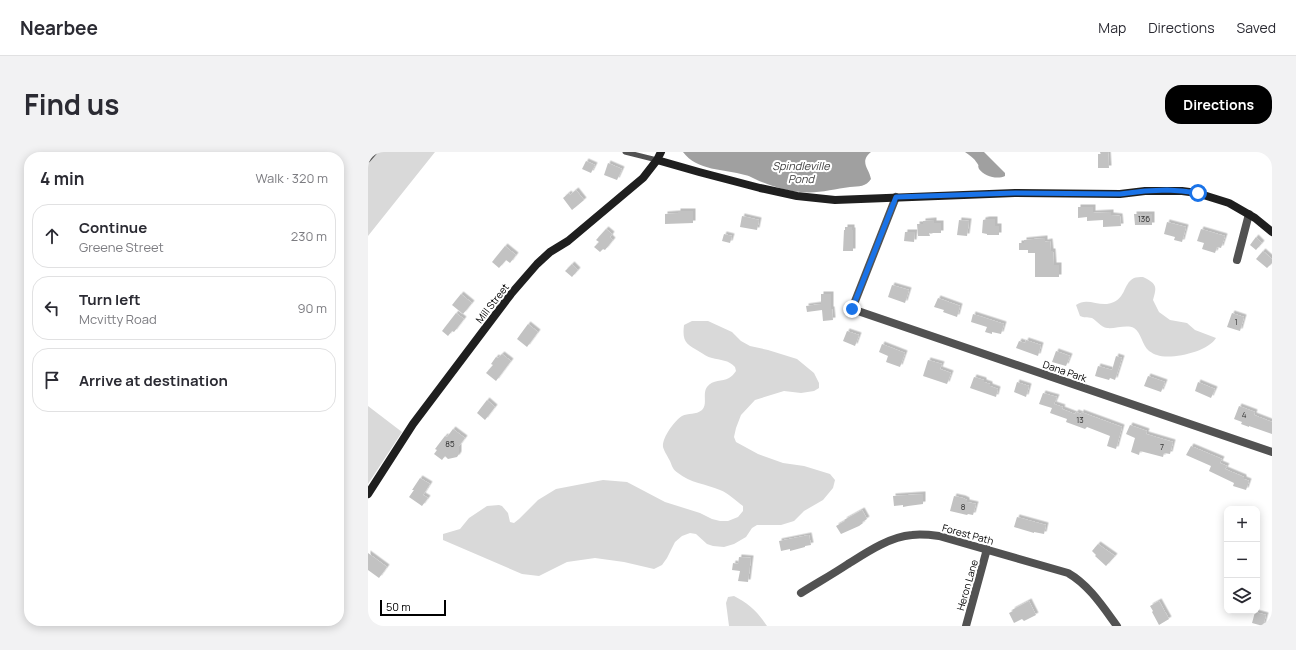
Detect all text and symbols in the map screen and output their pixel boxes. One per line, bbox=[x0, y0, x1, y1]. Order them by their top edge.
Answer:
text: Nearbee bbox=[20, 15, 98, 41]
text: Map bbox=[1098, 18, 1126, 37]
text: Directions bbox=[1148, 18, 1215, 37]
text: Saved bbox=[1237, 18, 1276, 37]
text: Find us bbox=[24, 85, 119, 123]
button: Directions bbox=[1165, 85, 1272, 124]
water label: Spindleville Pond bbox=[772, 158, 830, 186]
text: 4 min bbox=[40, 167, 84, 190]
text: Walk · 320 m bbox=[255, 169, 328, 187]
route start bbox=[1189, 184, 1207, 202]
house number: 136 bbox=[1138, 213, 1150, 224]
text: Continue bbox=[79, 217, 147, 238]
icon: ahead bbox=[41, 225, 63, 247]
text: 230 m bbox=[291, 227, 327, 245]
text: Greene Street bbox=[79, 238, 164, 256]
street label: Mill Street bbox=[472, 280, 512, 326]
text: Turn left bbox=[79, 289, 141, 310]
icon: left bbox=[41, 297, 63, 319]
text: 90 m bbox=[297, 299, 327, 317]
route end bbox=[843, 300, 861, 318]
text: Mcvitty Road bbox=[79, 310, 157, 328]
house number: 1 bbox=[1234, 316, 1238, 327]
street label: Dana Park bbox=[1041, 357, 1090, 385]
icon: arrive bbox=[41, 369, 63, 391]
text: Arrive at destination bbox=[79, 370, 228, 391]
house number: 4 bbox=[1242, 409, 1247, 420]
house number: 13 bbox=[1076, 414, 1084, 425]
house number: 85 bbox=[445, 438, 455, 449]
house number: 7 bbox=[1160, 441, 1164, 452]
house number: 8 bbox=[961, 501, 966, 512]
map controls bbox=[1224, 506, 1260, 614]
button: + bbox=[1224, 506, 1260, 542]
street label: Forest Path bbox=[941, 520, 995, 548]
button: − bbox=[1224, 542, 1260, 578]
street label: Heron Lane bbox=[953, 558, 981, 612]
button: layers bbox=[1224, 578, 1260, 614]
scale bar bbox=[380, 598, 446, 617]
text: 50 m bbox=[386, 599, 411, 614]

